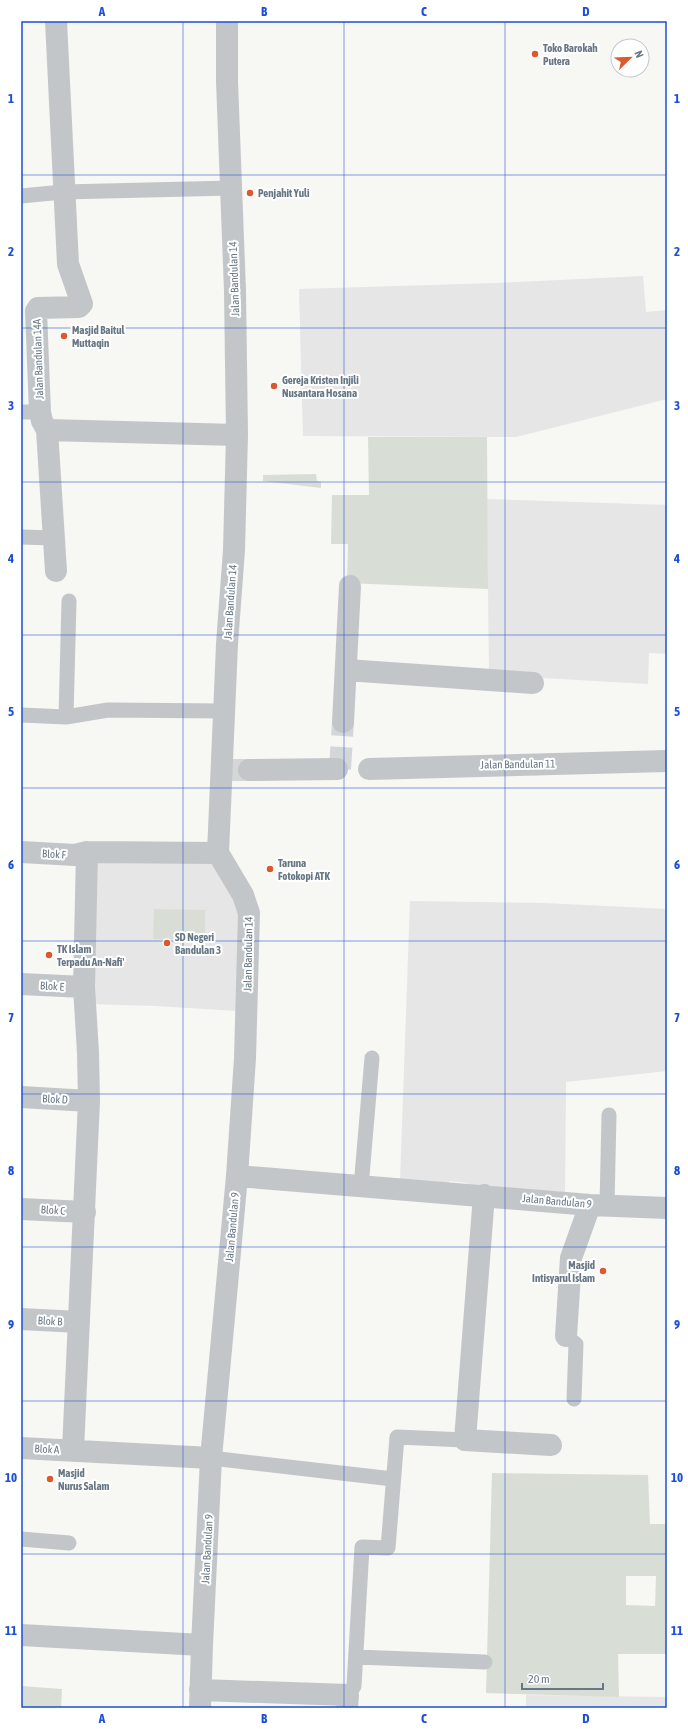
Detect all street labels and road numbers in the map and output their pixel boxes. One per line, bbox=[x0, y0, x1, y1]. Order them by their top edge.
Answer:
street label: Jalan Bandulan 14 bbox=[227, 241, 241, 317]
street label: Jalan Bandulan 14A bbox=[31, 318, 45, 399]
street label: Jalan Bandulan 14 bbox=[221, 564, 239, 640]
street label: Jalan Bandulan 11 bbox=[480, 757, 556, 771]
street label: Blok F bbox=[42, 847, 67, 861]
street label: Jalan Bandulan 14 bbox=[241, 916, 255, 992]
street label: Blok E bbox=[40, 979, 65, 993]
street label: Blok D bbox=[42, 1092, 68, 1106]
street label: Jalan Bandulan 9 bbox=[223, 1192, 241, 1262]
street label: Jalan Bandulan 9 bbox=[522, 1192, 592, 1210]
street label: Blok C bbox=[40, 1203, 66, 1217]
street label: Blok B bbox=[37, 1314, 63, 1328]
street label: Blok A bbox=[34, 1442, 60, 1456]
street label: Jalan Bandulan 9 bbox=[199, 1514, 215, 1584]

